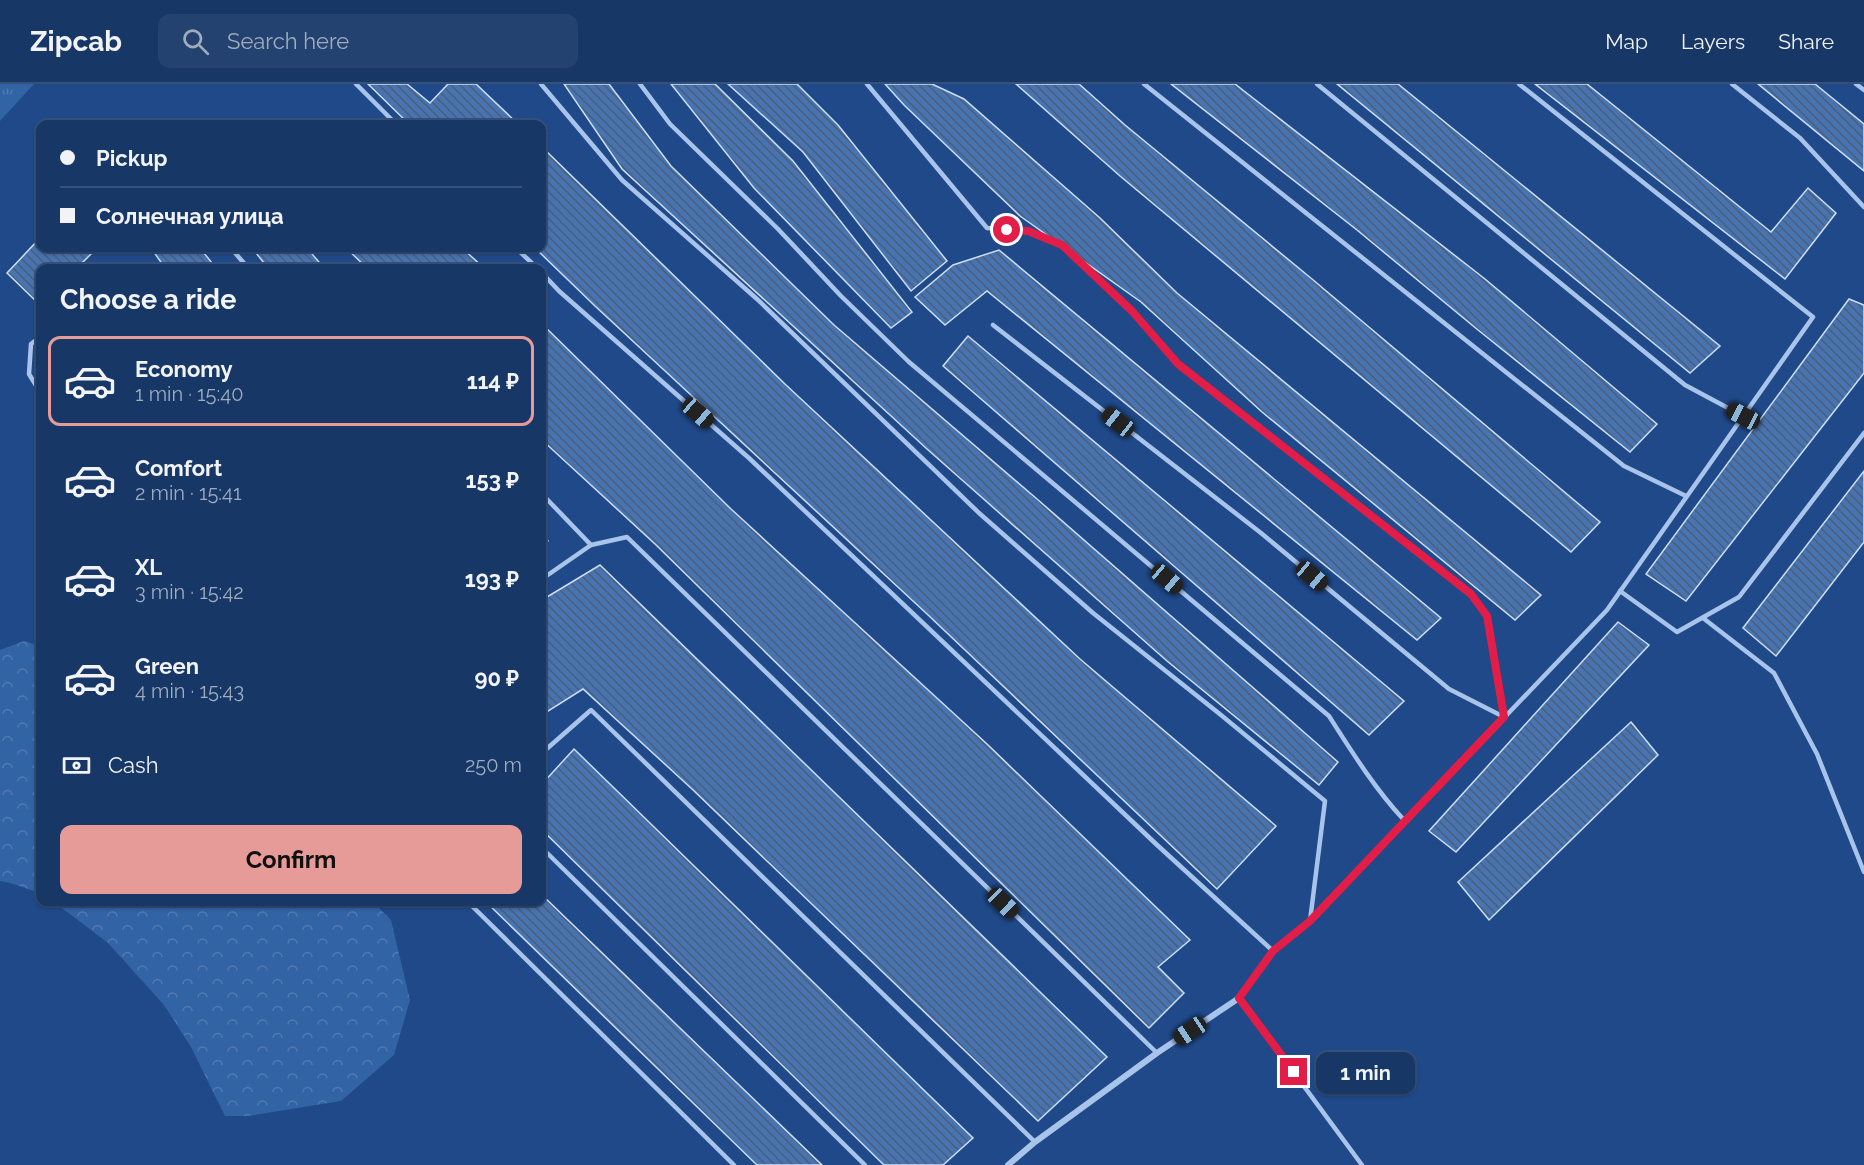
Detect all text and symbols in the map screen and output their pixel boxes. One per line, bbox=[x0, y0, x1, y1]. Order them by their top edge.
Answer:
search box bbox=[158, 14, 578, 68]
text: Zipcab bbox=[30, 25, 122, 58]
icon: search bbox=[179, 25, 212, 58]
text: Search here bbox=[227, 28, 349, 54]
text: Map bbox=[1605, 29, 1648, 54]
text: Layers bbox=[1681, 29, 1745, 54]
text: Share bbox=[1778, 29, 1834, 54]
text: Pickup bbox=[96, 145, 168, 171]
text: Солнечная улица bbox=[96, 203, 284, 229]
route start bbox=[993, 216, 1020, 243]
text: Choose a ride bbox=[60, 284, 236, 315]
icon: car bbox=[63, 354, 117, 408]
text: Economy bbox=[135, 356, 233, 382]
text: 114 ₽ bbox=[467, 368, 519, 394]
text: 1 min · 15:40 bbox=[135, 382, 243, 406]
car bbox=[679, 394, 717, 432]
car bbox=[1723, 400, 1763, 432]
car bbox=[1098, 404, 1138, 440]
icon: car bbox=[63, 453, 117, 507]
text: Comfort bbox=[135, 455, 222, 481]
text: 153 ₽ bbox=[466, 467, 519, 493]
text: 2 min · 15:41 bbox=[135, 481, 242, 505]
icon: car bbox=[63, 552, 117, 606]
text: XL bbox=[135, 554, 162, 580]
car bbox=[1292, 558, 1332, 594]
car bbox=[1147, 561, 1187, 597]
text: 193 ₽ bbox=[465, 566, 519, 592]
text: 3 min · 15:42 bbox=[135, 580, 244, 604]
icon: car bbox=[63, 651, 117, 705]
text: Green bbox=[135, 653, 199, 679]
text: 90 ₽ bbox=[474, 665, 519, 691]
text: 4 min · 15:43 bbox=[135, 679, 244, 703]
icon: cash bbox=[60, 749, 93, 782]
text: Cash bbox=[108, 752, 159, 778]
text: 250 m bbox=[465, 753, 522, 777]
button: Confirm bbox=[60, 825, 522, 894]
car bbox=[984, 884, 1022, 922]
car bbox=[1170, 1013, 1210, 1049]
callout: 1 min bbox=[1315, 1051, 1414, 1093]
route end bbox=[1280, 1058, 1307, 1085]
text: 1 min bbox=[1340, 1061, 1391, 1085]

